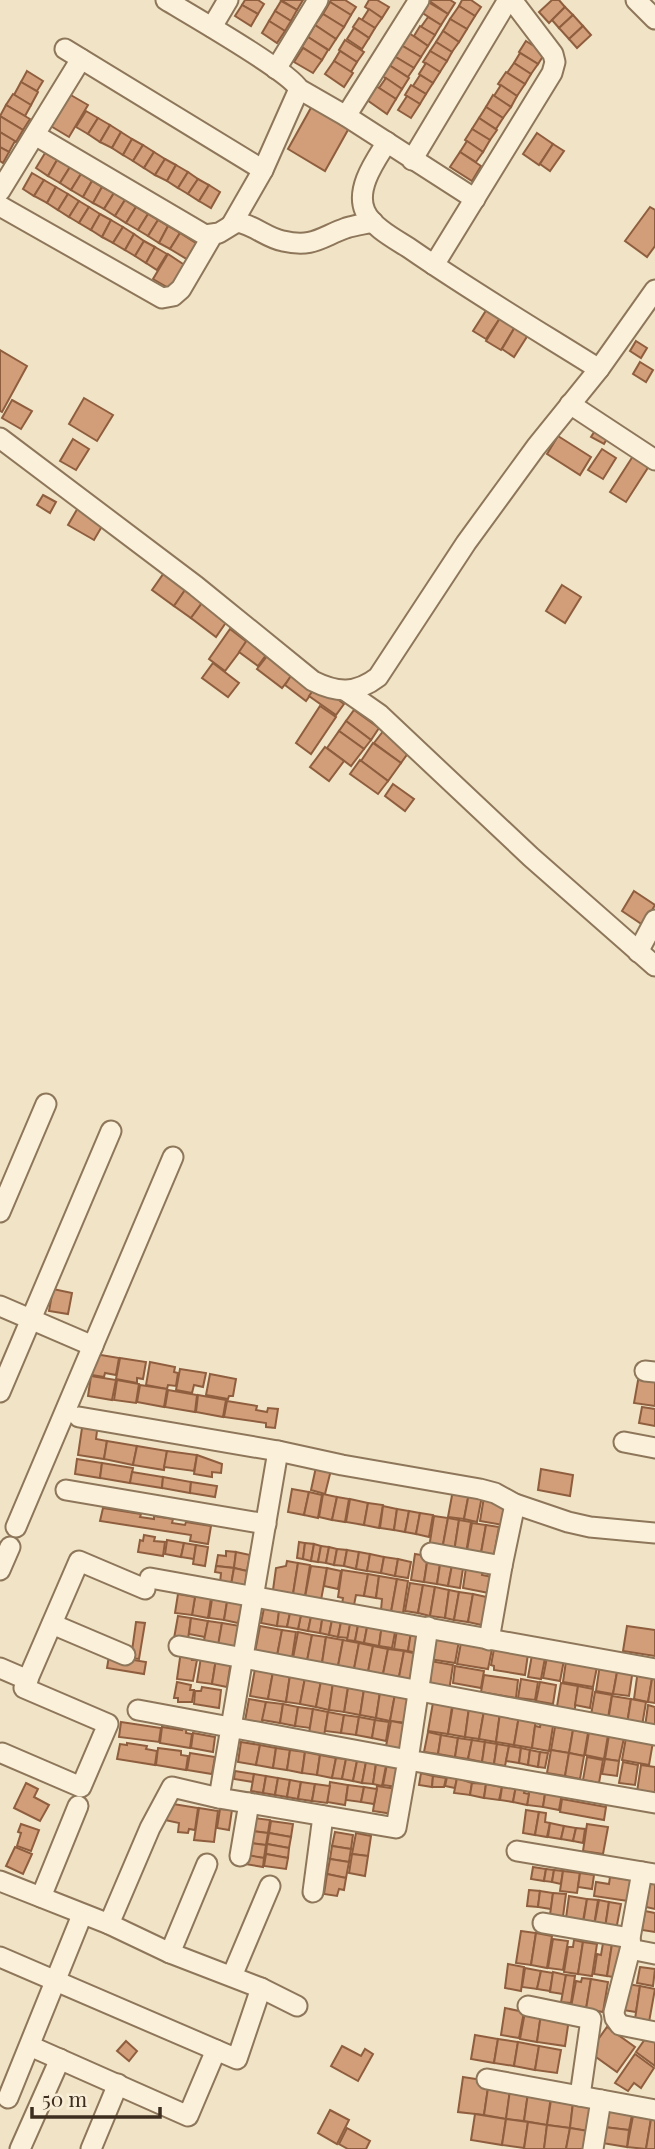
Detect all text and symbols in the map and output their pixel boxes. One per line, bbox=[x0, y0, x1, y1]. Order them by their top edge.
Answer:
scale bar bbox=[32, 2076, 159, 2120]
text: 50 m bbox=[42, 2084, 88, 2112]

